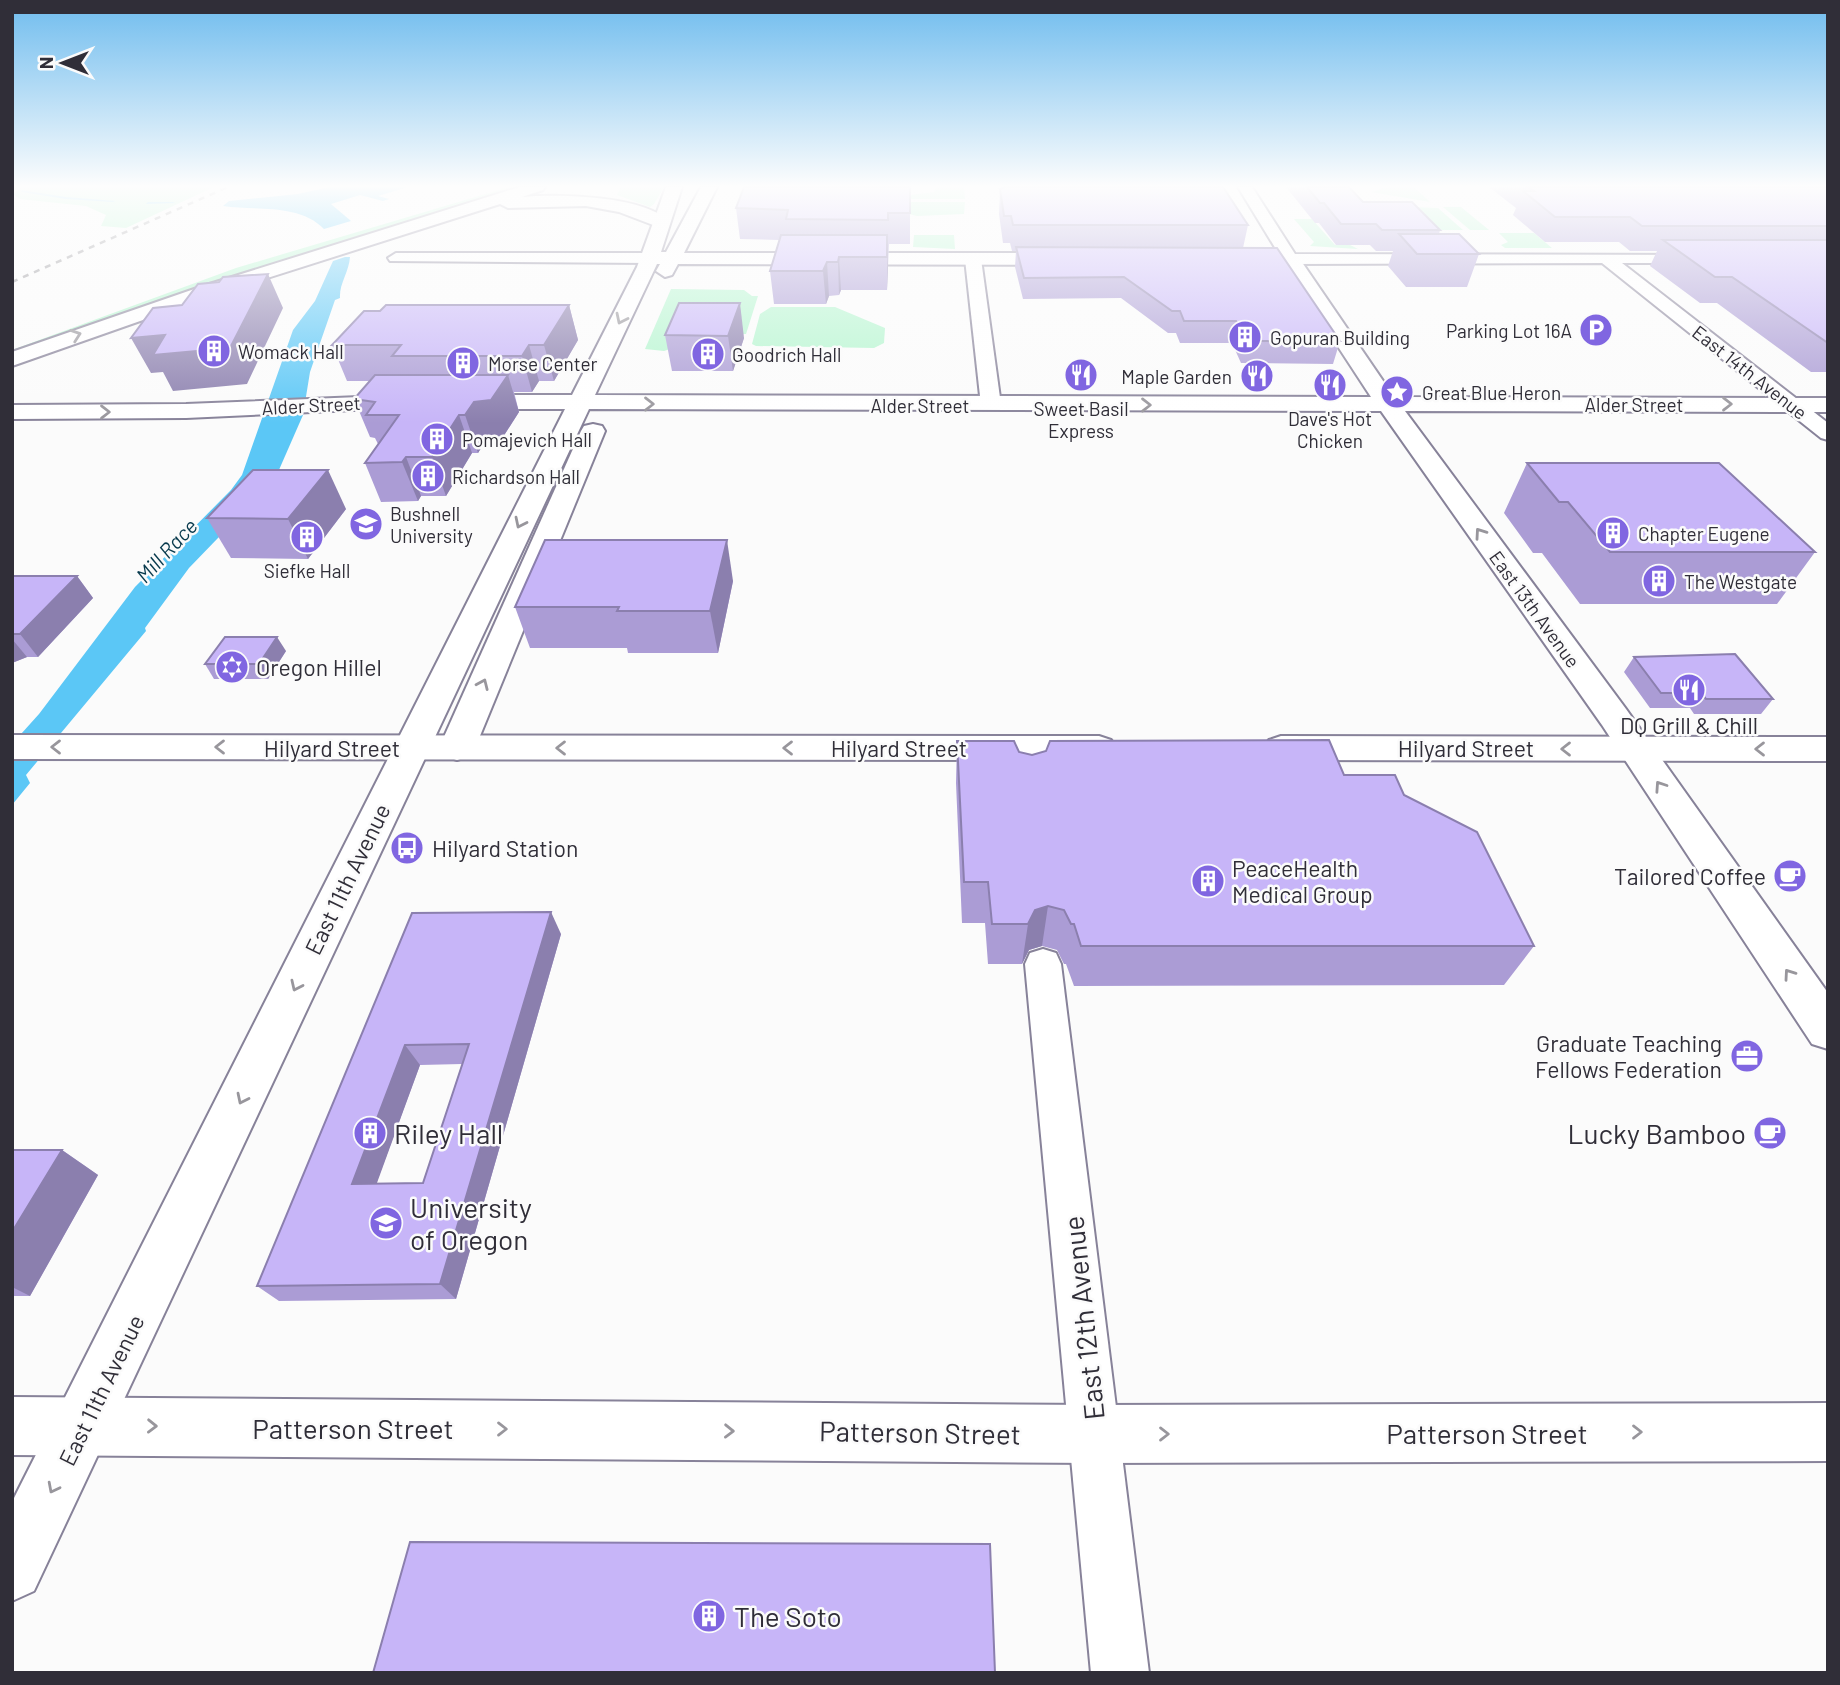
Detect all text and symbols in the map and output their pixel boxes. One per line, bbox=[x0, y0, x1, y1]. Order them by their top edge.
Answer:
north arrow bbox=[28, 28, 98, 98]
text: N bbox=[34, 57, 57, 69]
parking icon: Parking Lot 16A bbox=[1577, 311, 1615, 349]
one-way arrow bbox=[615, 312, 629, 324]
building icon: Gopuran Building bbox=[1226, 318, 1264, 356]
place label: Parking Lot 16A bbox=[1446, 319, 1572, 342]
street label: East 14th Avenue bbox=[1688, 320, 1812, 424]
place label: Gopuran Building bbox=[1270, 326, 1410, 349]
one-way arrow bbox=[70, 329, 82, 343]
building icon: Womack Hall bbox=[195, 332, 233, 370]
building icon: Goodrich Hall bbox=[689, 335, 727, 373]
place label: Womack Hall bbox=[238, 340, 344, 363]
place label: Goodrich Hall bbox=[732, 343, 841, 366]
building icon: Morse Center bbox=[444, 344, 482, 382]
place label: Morse Center bbox=[488, 352, 598, 375]
restaurant icon: Sweet Basil Express bbox=[1062, 356, 1100, 394]
restaurant icon: Maple Garden bbox=[1238, 357, 1276, 395]
place label: Maple Garden bbox=[1121, 365, 1232, 388]
restaurant icon: Dave's Hot Chicken bbox=[1311, 366, 1349, 404]
place icon: Great Blue Heron bbox=[1378, 373, 1416, 411]
place label: Great Blue Heron bbox=[1422, 381, 1561, 404]
street label: Alder Street bbox=[261, 391, 361, 419]
street label: Alder Street bbox=[1585, 393, 1684, 416]
street label: Alder Street bbox=[871, 394, 970, 417]
one-way arrow bbox=[644, 396, 655, 412]
place label: Sweet Basil Express bbox=[1033, 397, 1129, 442]
one-way arrow bbox=[1141, 397, 1152, 413]
one-way arrow bbox=[1721, 397, 1732, 412]
one-way arrow bbox=[100, 405, 111, 420]
place label: Dave's Hot Chicken bbox=[1288, 407, 1372, 452]
building icon: Pomajevich Hall bbox=[418, 420, 456, 458]
place label: Pomajevich Hall bbox=[462, 428, 592, 451]
building icon: Richardson Hall bbox=[409, 457, 447, 495]
place label: Richardson Hall bbox=[452, 465, 580, 488]
place label: Bushnell University bbox=[390, 502, 473, 547]
school or university icon: Bushnell University bbox=[347, 505, 385, 543]
water label: Mill Race bbox=[130, 513, 202, 587]
building icon: Chapter Eugene bbox=[1594, 514, 1632, 552]
one-way arrow bbox=[515, 516, 529, 528]
building icon: Siefke Hall bbox=[288, 518, 326, 556]
place label: Chapter Eugene bbox=[1638, 522, 1770, 545]
one-way arrow bbox=[1476, 528, 1488, 541]
street label: East 13th Avenue bbox=[1485, 546, 1585, 672]
place label: Siefke Hall bbox=[264, 559, 350, 582]
building icon: The Westgate bbox=[1640, 562, 1678, 600]
place label: The Westgate bbox=[1684, 570, 1797, 593]
synagogue icon: Oregon Hillel bbox=[213, 648, 251, 686]
place label: Oregon Hillel bbox=[256, 653, 382, 681]
restaurant icon: DQ Grill & Chill bbox=[1670, 671, 1708, 709]
one-way arrow bbox=[474, 679, 488, 691]
place label: DQ Grill & Chill bbox=[1620, 711, 1758, 739]
street label: Hilyard Street bbox=[264, 734, 400, 762]
street label: Hilyard Street bbox=[831, 734, 967, 762]
street label: Hilyard Street bbox=[1398, 734, 1534, 762]
one-way arrow bbox=[50, 739, 60, 755]
one-way arrow bbox=[214, 740, 225, 755]
one-way arrow bbox=[555, 740, 565, 756]
one-way arrow bbox=[782, 740, 793, 756]
one-way arrow bbox=[1560, 741, 1571, 757]
one-way arrow bbox=[1754, 741, 1764, 757]
one-way arrow bbox=[1656, 781, 1668, 794]
street label: East 11th Avenue bbox=[298, 799, 396, 959]
bus stop icon: Hilyard Station bbox=[388, 829, 426, 867]
place label: Hilyard Station bbox=[432, 834, 578, 862]
place label: PeaceHealth Medical Group bbox=[1232, 854, 1373, 908]
cafe icon: Tailored Coffee bbox=[1771, 857, 1809, 895]
building icon: PeaceHealth Medical Group bbox=[1189, 862, 1227, 900]
place label: Tailored Coffee bbox=[1614, 862, 1766, 890]
one-way arrow bbox=[1785, 969, 1797, 982]
one-way arrow bbox=[291, 979, 305, 991]
place label: Graduate Teaching Fellows Federation bbox=[1535, 1029, 1722, 1083]
office icon: Graduate Teaching Fellows Federation bbox=[1728, 1037, 1766, 1075]
one-way arrow bbox=[237, 1092, 251, 1104]
building icon: Riley Hall bbox=[351, 1114, 389, 1152]
cafe icon: Lucky Bamboo bbox=[1751, 1114, 1789, 1152]
place label: Riley Hall bbox=[394, 1116, 503, 1150]
place label: Lucky Bamboo bbox=[1568, 1116, 1746, 1150]
place label: University of Oregon bbox=[410, 1190, 532, 1256]
school or university icon: University of Oregon bbox=[367, 1204, 405, 1242]
street label: East 12th Avenue bbox=[1055, 1214, 1111, 1422]
street label: East 11th Avenue bbox=[52, 1310, 150, 1470]
street label: Patterson Street bbox=[252, 1411, 454, 1445]
street label: Patterson Street bbox=[819, 1413, 1021, 1451]
street label: Patterson Street bbox=[1386, 1416, 1588, 1450]
one-way arrow bbox=[147, 1418, 157, 1434]
one-way arrow bbox=[497, 1421, 507, 1437]
one-way arrow bbox=[724, 1423, 735, 1438]
one-way arrow bbox=[1632, 1424, 1642, 1440]
one-way arrow bbox=[1159, 1426, 1170, 1442]
one-way arrow bbox=[47, 1481, 61, 1493]
building icon: The Soto bbox=[690, 1597, 728, 1635]
place label: The Soto bbox=[734, 1599, 842, 1633]

